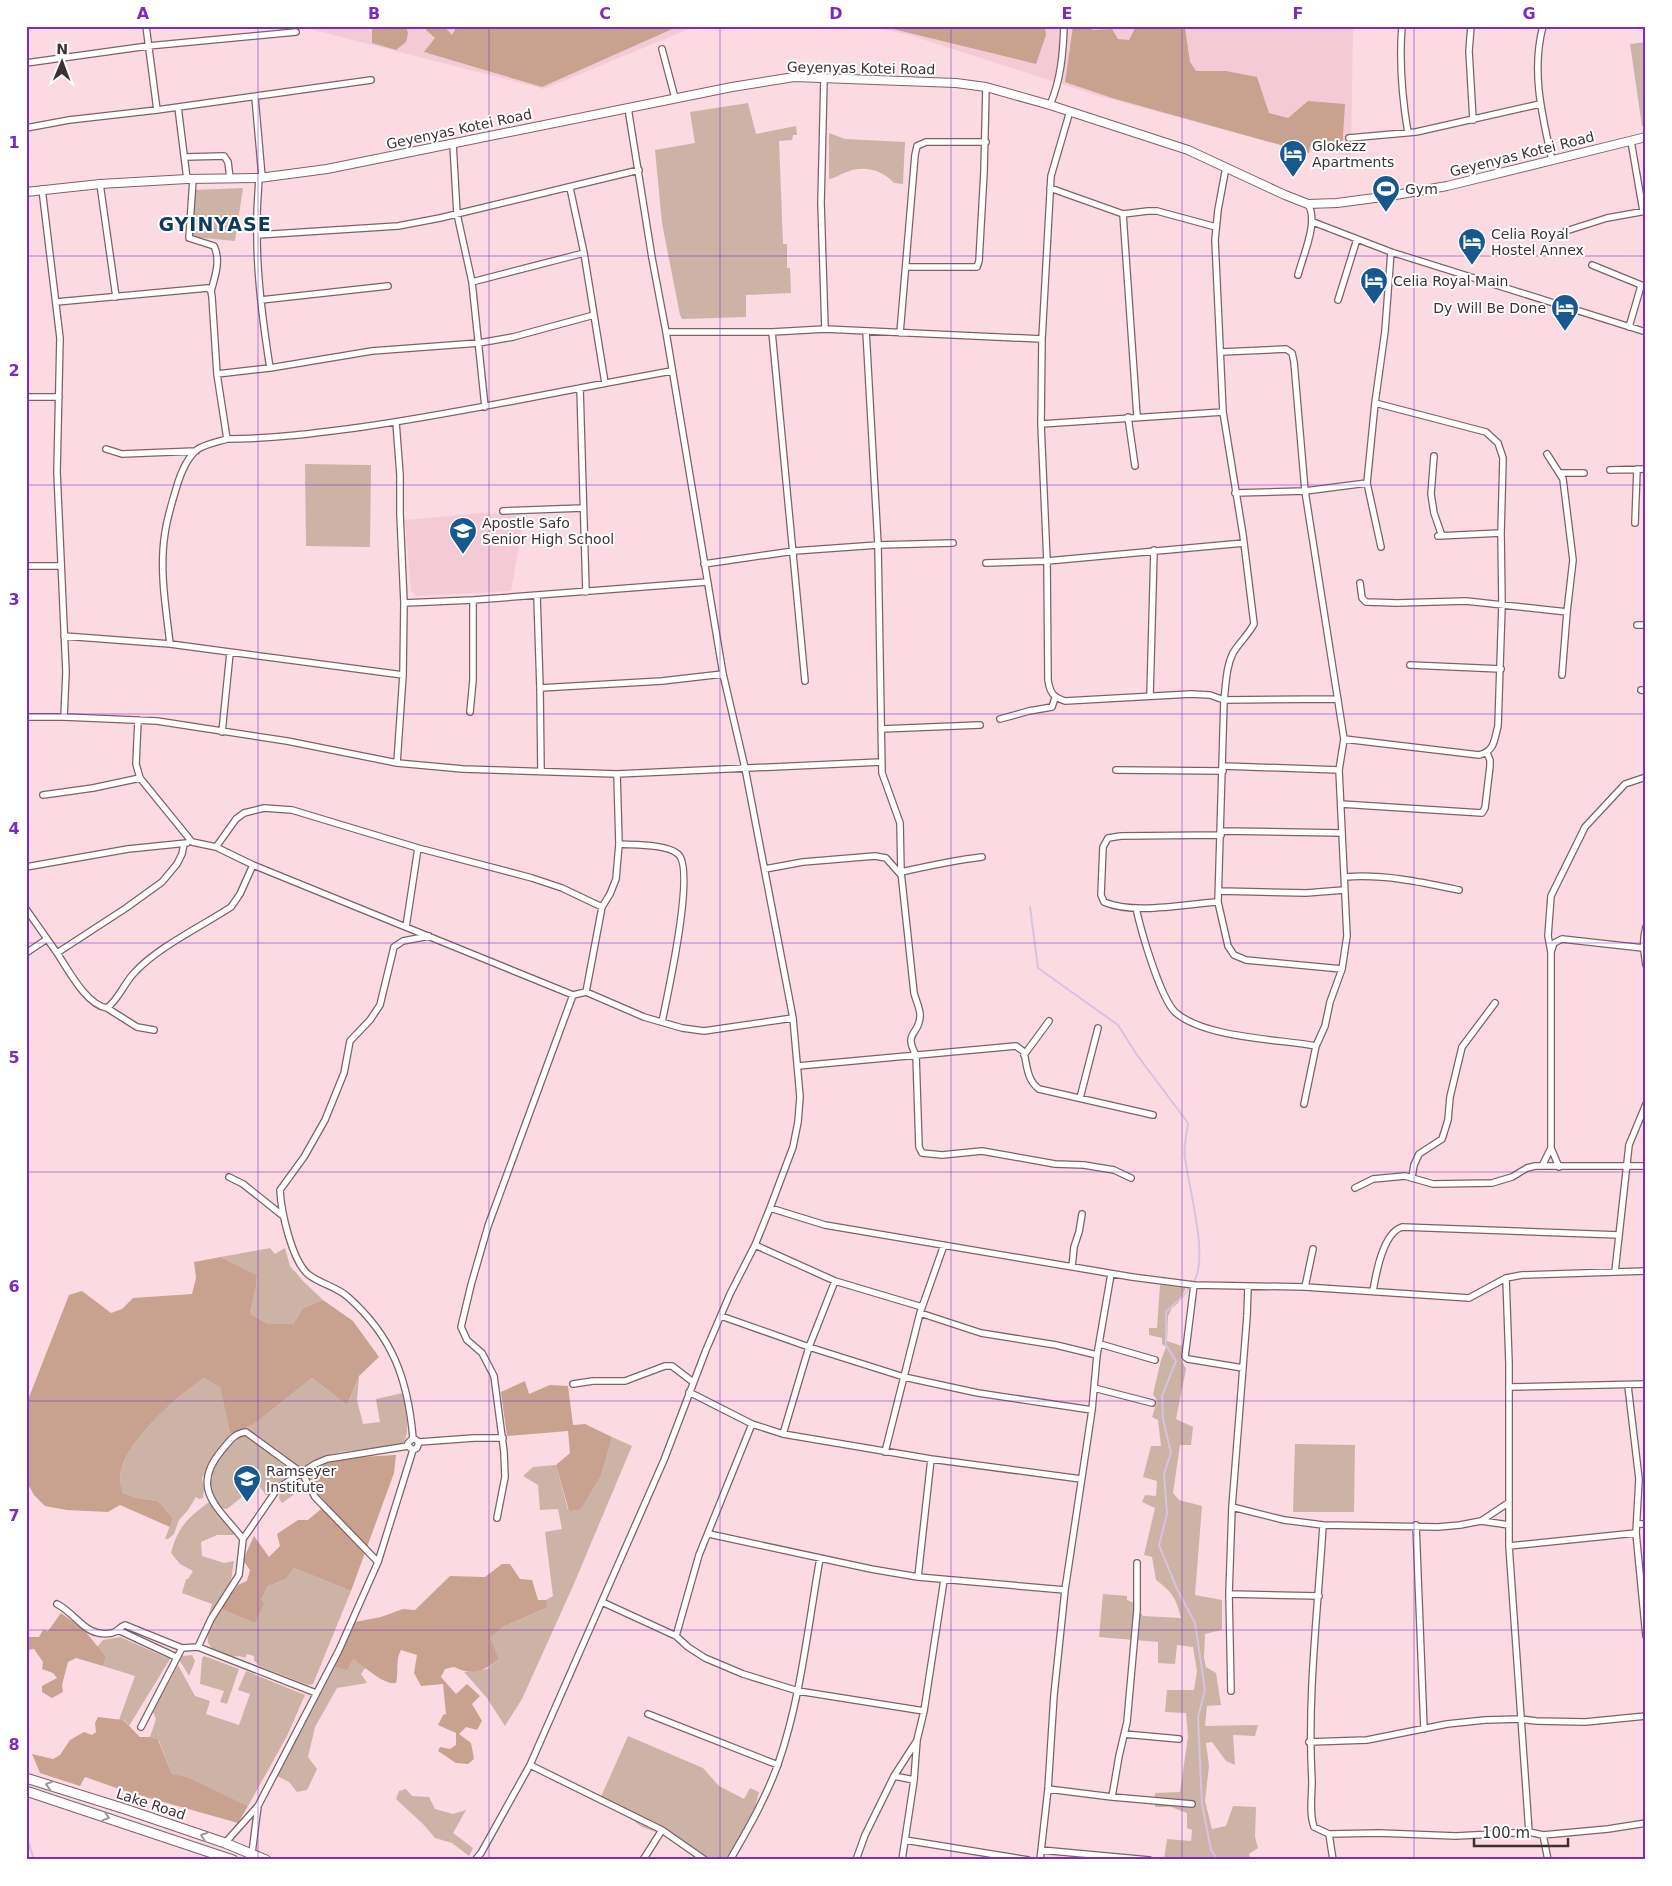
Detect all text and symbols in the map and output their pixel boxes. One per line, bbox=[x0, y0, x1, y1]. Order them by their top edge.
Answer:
text: A bbox=[137, 4, 150, 23]
text: B bbox=[368, 4, 380, 23]
text: C bbox=[599, 4, 611, 23]
text: D bbox=[829, 4, 843, 23]
text: E bbox=[1062, 4, 1072, 23]
text: F bbox=[1293, 4, 1303, 23]
text: G bbox=[1522, 4, 1536, 23]
north arrow bbox=[38, 38, 88, 88]
text: N bbox=[56, 41, 68, 57]
street label: Geyenyas Kotei Road bbox=[787, 59, 935, 77]
street label: Geyenyas Kotei Road bbox=[385, 106, 533, 152]
street label: Geyenyas Kotei Road bbox=[1448, 128, 1596, 180]
text: 1 bbox=[8, 133, 20, 152]
place label: Glokezz Apartments bbox=[1312, 138, 1394, 170]
hotel icon: Glokezz Apartments bbox=[1278, 139, 1308, 178]
sports icon: Gym bbox=[1371, 174, 1401, 213]
place label: Gym bbox=[1405, 181, 1438, 197]
district label: GYINYASE bbox=[158, 213, 272, 235]
place label: Celia Royal Hostel Annex bbox=[1491, 226, 1584, 258]
hotel icon: Celia Royal Hostel Annex bbox=[1457, 227, 1487, 266]
hotel icon: Celia Royal Main bbox=[1359, 266, 1389, 305]
place label: Celia Royal Main bbox=[1393, 273, 1509, 289]
hotel icon: Dy Will Be Done bbox=[1550, 293, 1580, 332]
place label: Dy Will Be Done bbox=[1433, 300, 1546, 316]
text: 2 bbox=[8, 361, 20, 380]
place label: Apostle Safo Senior High School bbox=[482, 515, 614, 547]
school or university icon: Apostle Safo Senior High School bbox=[448, 516, 478, 555]
text: 3 bbox=[8, 590, 20, 609]
text: 4 bbox=[8, 819, 20, 838]
text: 5 bbox=[8, 1048, 20, 1067]
text: 6 bbox=[8, 1277, 20, 1296]
place label: Ramseyer Institute bbox=[266, 1463, 336, 1495]
school or university icon: Ramseyer Institute bbox=[232, 1464, 262, 1503]
text: 7 bbox=[8, 1506, 20, 1525]
text: 8 bbox=[8, 1735, 20, 1754]
one-way arrow bbox=[46, 1781, 54, 1791]
street label: Lake Road bbox=[114, 1785, 188, 1823]
one-way arrow bbox=[101, 1812, 110, 1822]
scale bar bbox=[1474, 1816, 1568, 1848]
text: 100 m bbox=[1482, 1824, 1530, 1842]
one-way arrow bbox=[200, 1832, 209, 1842]

